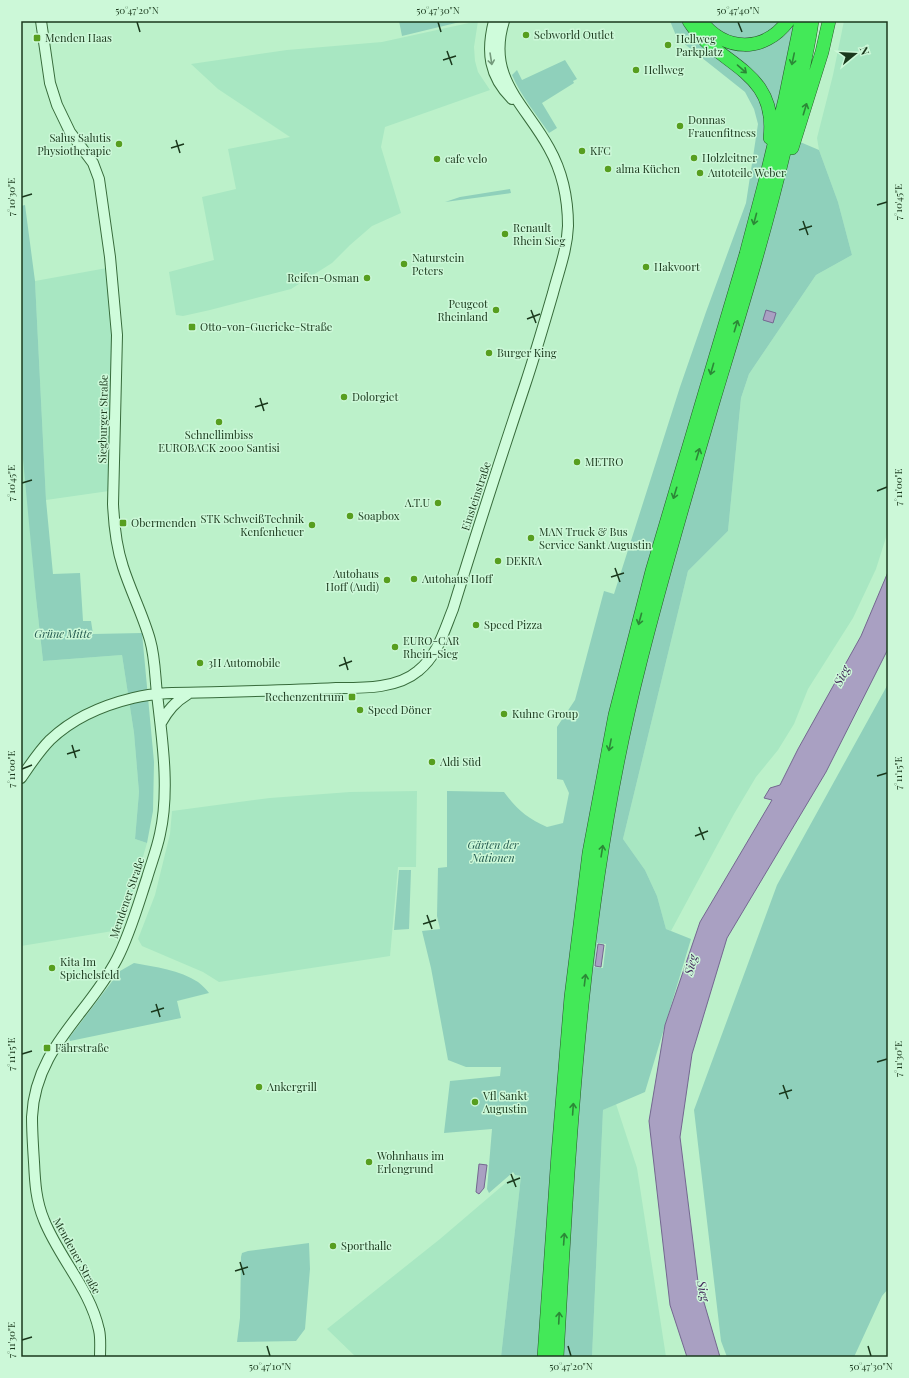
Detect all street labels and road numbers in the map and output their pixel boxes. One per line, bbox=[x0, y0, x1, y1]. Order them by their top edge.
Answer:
street label: Siegburger Straße bbox=[94, 374, 111, 464]
street label: Einsteinstraße bbox=[457, 459, 494, 532]
street label: Mendener Straße bbox=[106, 855, 148, 941]
street label: Mendener Straße bbox=[50, 1215, 105, 1297]

